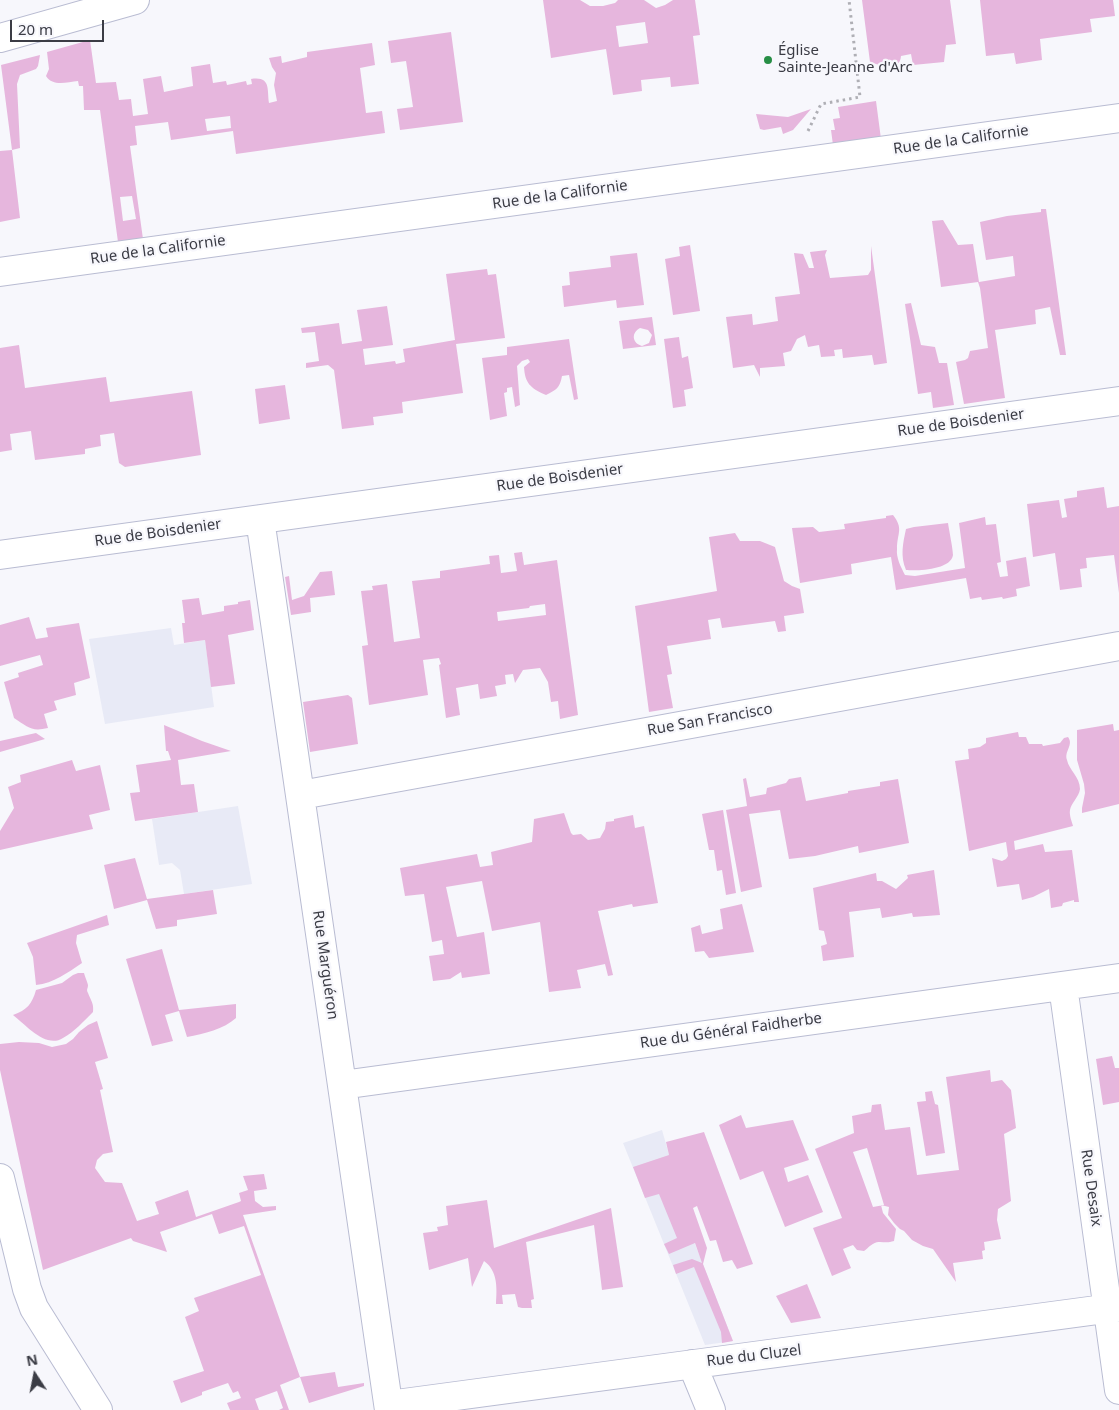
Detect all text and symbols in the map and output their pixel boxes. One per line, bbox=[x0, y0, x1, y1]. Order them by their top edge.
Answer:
scale bar bbox=[12, 10, 106, 42]
text: 20 m bbox=[18, 19, 53, 39]
place label: Église Sainte-Jeanne d'Arc bbox=[778, 42, 913, 77]
marker: Église Sainte-Jeanne d'Arc bbox=[762, 54, 774, 66]
street label: Rue de la Californie bbox=[892, 122, 1030, 158]
street label: Rue de la Californie bbox=[491, 177, 629, 213]
street label: Rue de la Californie bbox=[89, 232, 227, 268]
street label: Rue de Boisdenier bbox=[896, 405, 1026, 441]
street label: Rue de Boisdenier bbox=[495, 460, 625, 496]
street label: Rue de Boisdenier bbox=[93, 515, 223, 551]
street label: Rue San Francisco bbox=[646, 700, 774, 740]
street label: Rue Marguéron bbox=[308, 909, 342, 1021]
street label: Rue du Général Faidherbe bbox=[639, 1009, 823, 1053]
street label: Rue Desaix bbox=[1077, 1148, 1105, 1228]
street label: Rue du Cluzel bbox=[706, 1341, 802, 1371]
text: N bbox=[25, 1349, 39, 1370]
north arrow bbox=[10, 1350, 60, 1400]

